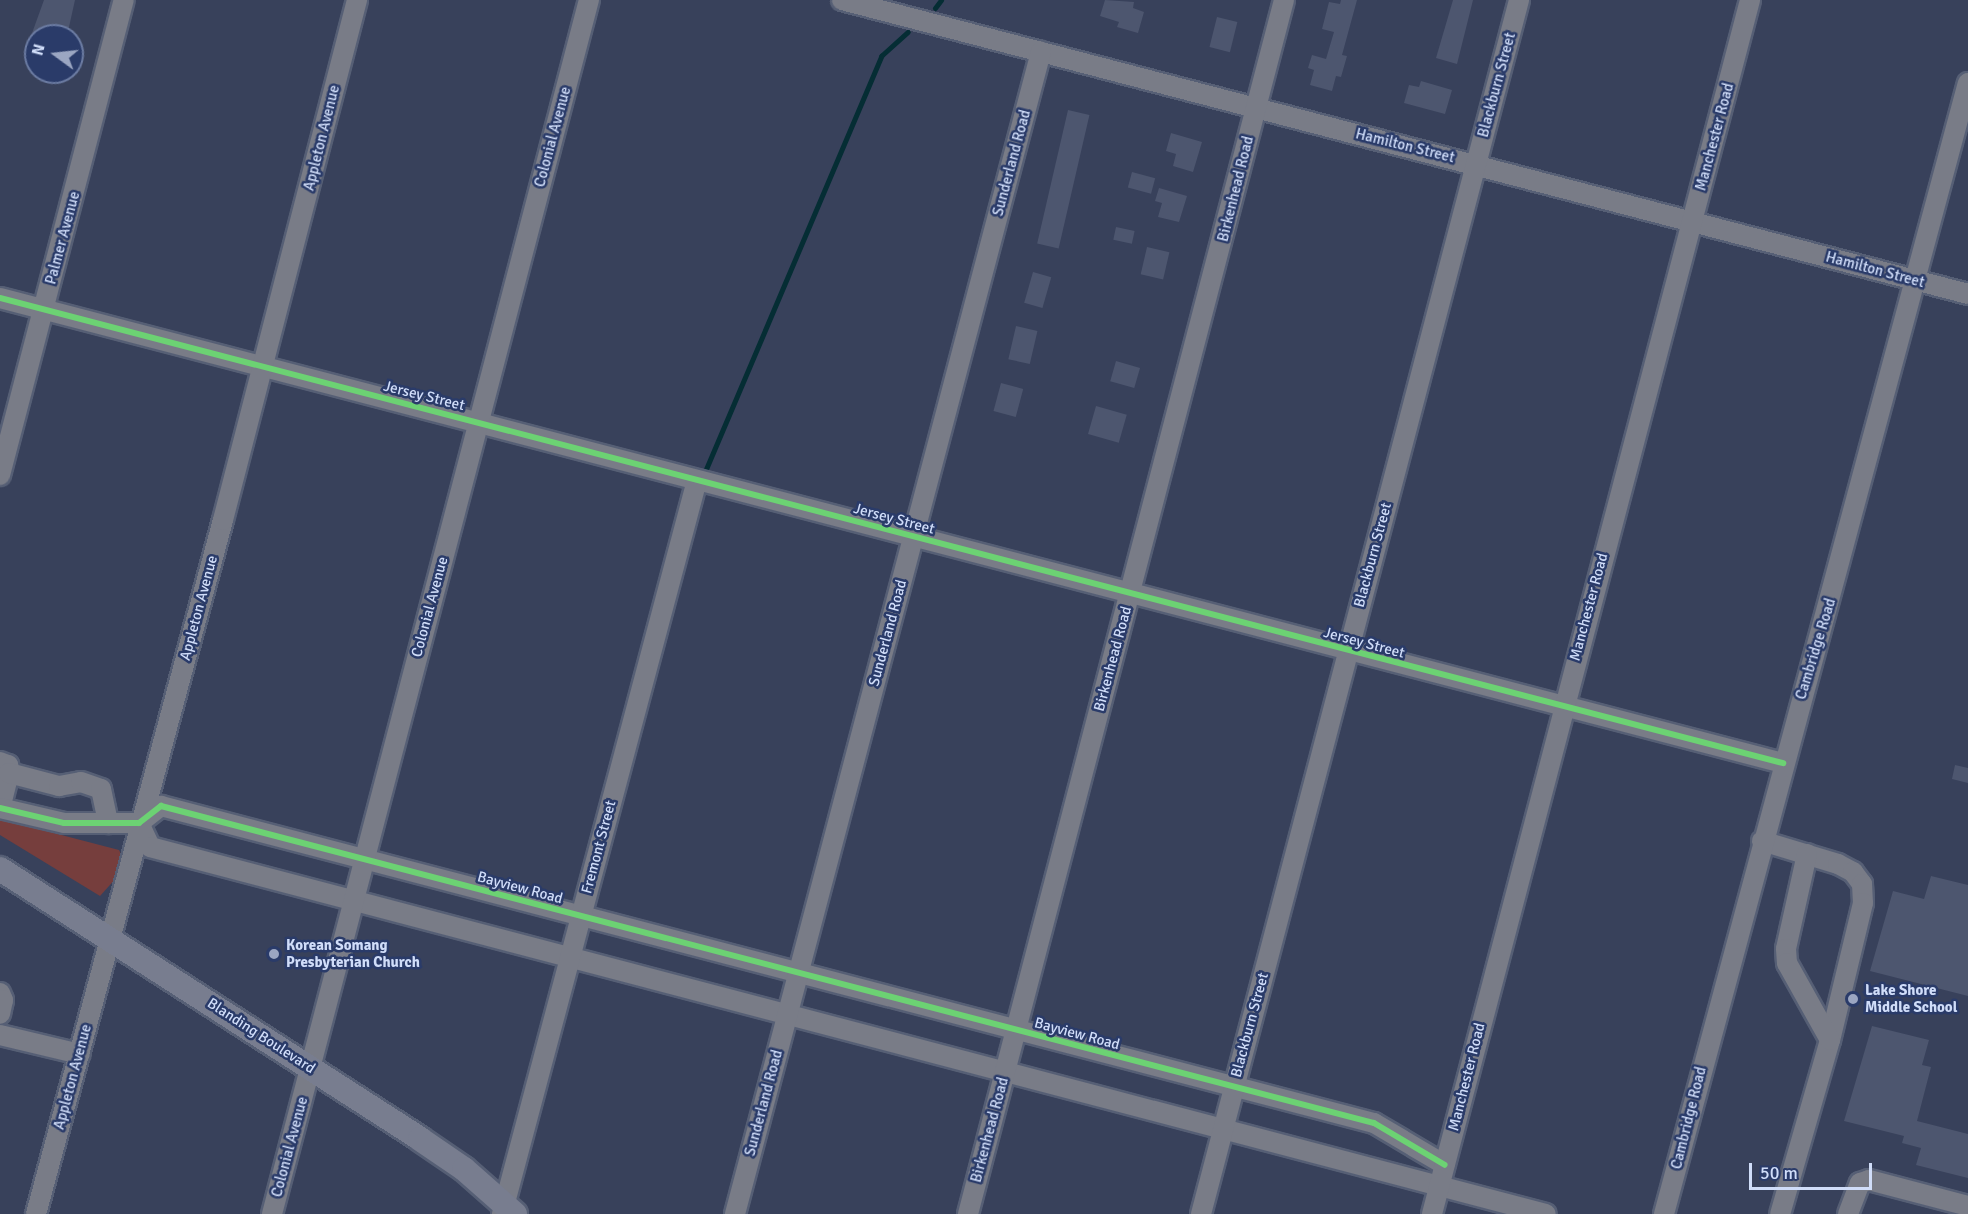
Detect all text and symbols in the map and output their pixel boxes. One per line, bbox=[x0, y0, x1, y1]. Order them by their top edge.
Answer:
north arrow bbox=[24, 24, 84, 84]
street label: Blackburn Street bbox=[1474, 31, 1520, 139]
text: N bbox=[27, 42, 50, 58]
street label: Manchester Road bbox=[1692, 81, 1738, 193]
street label: Appleton Avenue bbox=[300, 83, 344, 193]
street label: Colonial Avenue bbox=[531, 85, 575, 189]
street label: Sunderland Road bbox=[989, 108, 1035, 218]
street label: Hamilton Street bbox=[1354, 125, 1456, 167]
street label: Birkenhead Road bbox=[1214, 134, 1258, 244]
street label: Palmer Avenue bbox=[42, 190, 84, 286]
street label: Hamilton Street bbox=[1824, 248, 1926, 292]
street label: Jersey Street bbox=[382, 377, 466, 415]
street label: Jersey Street bbox=[852, 500, 936, 538]
street label: Blackburn Street bbox=[1350, 501, 1396, 609]
street label: Manchester Road bbox=[1566, 551, 1612, 663]
street label: Appleton Avenue bbox=[176, 553, 222, 663]
street label: Colonial Avenue bbox=[408, 555, 452, 659]
street label: Sunderland Road bbox=[865, 578, 911, 688]
street label: Cambridge Road bbox=[1792, 596, 1840, 702]
street label: Birkenhead Road bbox=[1090, 604, 1136, 714]
street label: Jersey Street bbox=[1322, 624, 1406, 662]
street label: Fremont Street bbox=[578, 798, 620, 896]
street label: Bayview Road bbox=[475, 868, 565, 908]
place label: Korean Somang Presbyterian Church bbox=[286, 936, 420, 971]
marker: Korean Somang Presbyterian Church bbox=[267, 947, 281, 961]
street label: Blackburn Street bbox=[1227, 971, 1273, 1079]
place label: Lake Shore Middle School bbox=[1865, 981, 1957, 1016]
marker: Lake Shore Middle School bbox=[1846, 992, 1860, 1006]
street label: Blanding Boulevard bbox=[204, 994, 318, 1078]
street label: Bayview Road bbox=[1032, 1014, 1122, 1054]
street label: Manchester Road bbox=[1445, 1021, 1489, 1133]
street label: Appleton Avenue bbox=[50, 1022, 96, 1132]
street label: Sunderland Road bbox=[741, 1048, 787, 1158]
street label: Cambridge Road bbox=[1668, 1065, 1710, 1171]
street label: Birkenhead Road bbox=[967, 1075, 1013, 1185]
street label: Colonial Avenue bbox=[268, 1095, 312, 1199]
scale bar bbox=[1752, 1151, 1875, 1189]
text: 50 m bbox=[1760, 1162, 1798, 1184]

